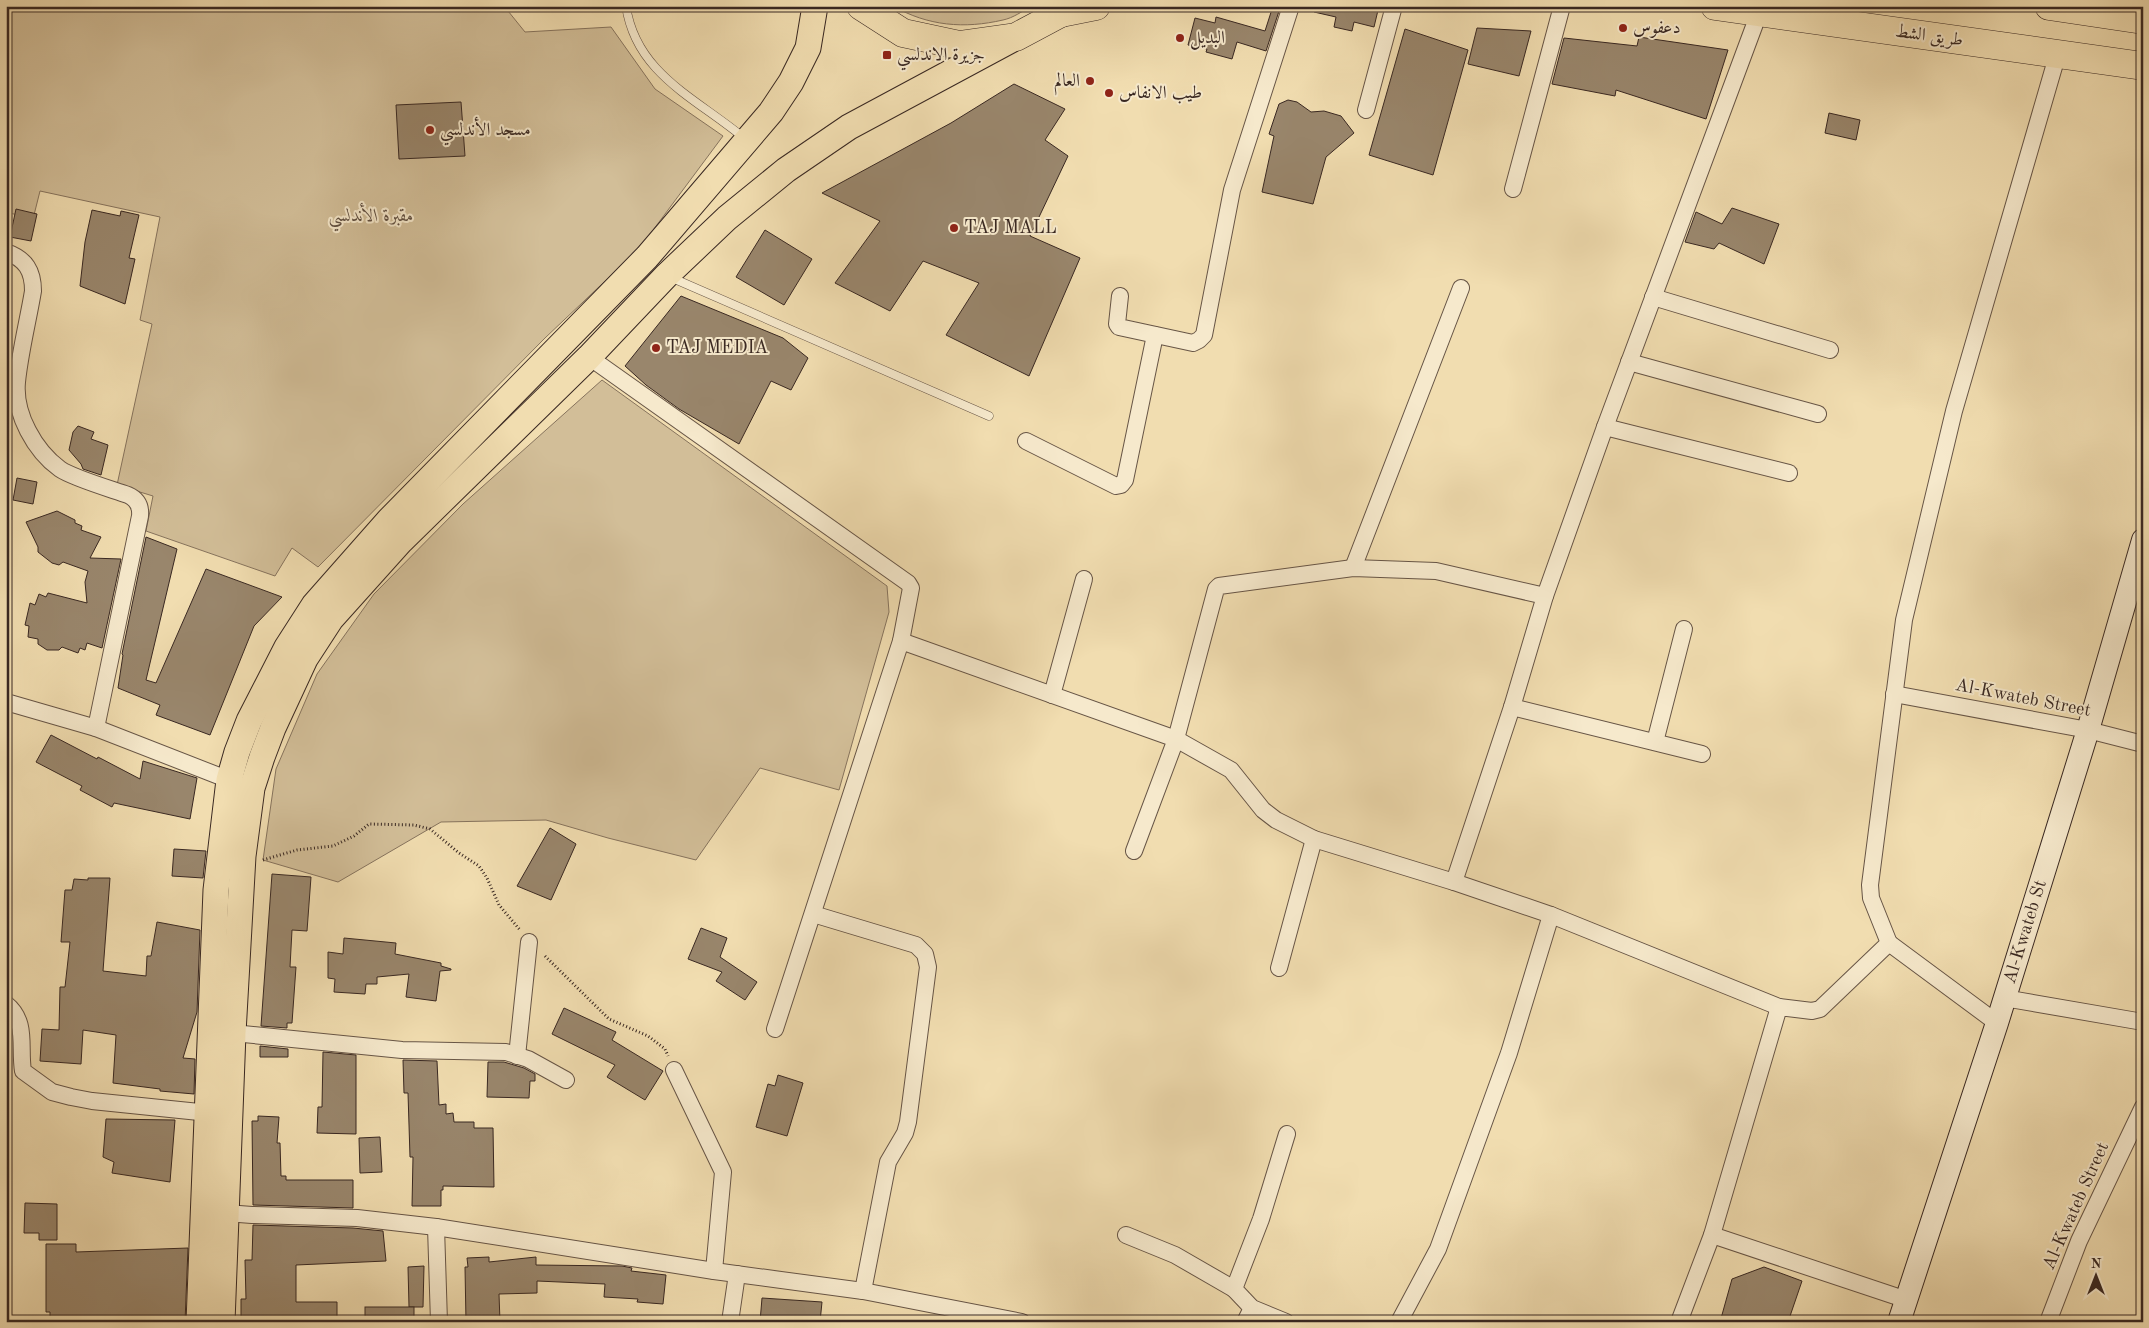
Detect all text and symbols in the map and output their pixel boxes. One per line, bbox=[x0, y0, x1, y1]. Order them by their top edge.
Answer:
place label: دعفوس bbox=[1633, 19, 1681, 38]
marker: دعفوس bbox=[1617, 22, 1629, 34]
street label: طريق الشط bbox=[1893, 22, 1964, 52]
place label: البديل bbox=[1190, 29, 1225, 50]
marker: البديل bbox=[1174, 32, 1186, 44]
place label: جزيرة الاندلسي bbox=[897, 46, 985, 71]
marker: جزيرة الاندلسي bbox=[881, 49, 893, 61]
place label: العالم bbox=[1054, 72, 1080, 96]
marker: العالم bbox=[1084, 75, 1096, 87]
place label: طيب الانفاس bbox=[1119, 84, 1202, 104]
marker: طيب الانفاس bbox=[1103, 87, 1115, 99]
place label: مسجد الأندلسي bbox=[440, 116, 531, 146]
marker: مسجد الأندلسي bbox=[424, 124, 436, 136]
park label: مقبرة الأندلسي bbox=[328, 202, 414, 232]
place label: TAJ MALL bbox=[964, 219, 1057, 237]
marker: TAJ MALL bbox=[948, 222, 960, 234]
place label: TAJ MEDIA bbox=[666, 339, 769, 357]
marker: TAJ MEDIA bbox=[650, 342, 662, 354]
street label: Al-Kwateb Street bbox=[1954, 676, 2092, 720]
street label: Al-Kwateb St bbox=[2001, 878, 2050, 986]
street label: Al-Kwateb Street bbox=[2040, 1139, 2112, 1273]
north arrow bbox=[2072, 1250, 2122, 1300]
text: N bbox=[2091, 1257, 2102, 1271]

